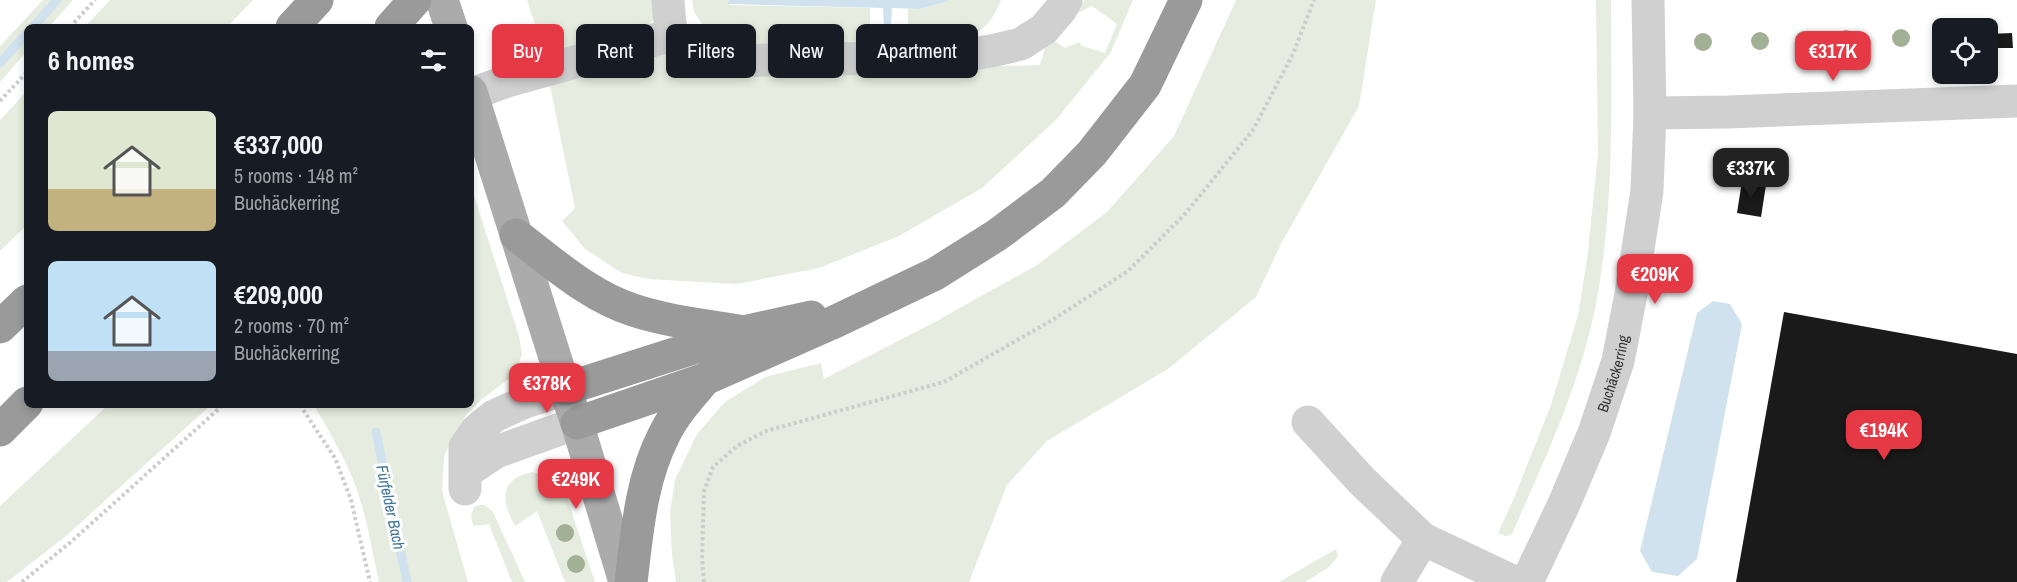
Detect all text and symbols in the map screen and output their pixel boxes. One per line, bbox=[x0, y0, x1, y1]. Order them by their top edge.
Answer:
map controls bbox=[1932, 18, 1998, 84]
button: locate bbox=[1932, 18, 1998, 84]
chip: Buy bbox=[492, 24, 564, 78]
chip: Rent bbox=[576, 24, 654, 78]
chip: Filters bbox=[666, 24, 756, 78]
chip: New bbox=[768, 24, 844, 78]
chip: Apartment bbox=[856, 24, 978, 78]
pin: €317K bbox=[1791, 31, 1875, 82]
text: €317K bbox=[1809, 37, 1857, 64]
text: 6 homes bbox=[48, 43, 135, 78]
icon: filters bbox=[417, 44, 450, 77]
text: €337,000 bbox=[234, 127, 323, 162]
icon: home bbox=[96, 135, 168, 207]
pin: €337K bbox=[1709, 148, 1793, 199]
text: €337K bbox=[1727, 154, 1775, 181]
text: 5 rooms · 148 m² bbox=[234, 162, 358, 189]
text: Buchäckerring bbox=[234, 189, 340, 216]
pin: €209K bbox=[1613, 254, 1697, 305]
text: €209K bbox=[1631, 260, 1679, 287]
text: €209,000 bbox=[234, 277, 323, 312]
icon: home bbox=[96, 285, 168, 357]
text: 2 rooms · 70 m² bbox=[234, 312, 349, 339]
street label: Buchäckerring bbox=[1591, 333, 1633, 415]
text: Buchäckerring bbox=[234, 339, 340, 366]
pin: €378K bbox=[505, 363, 589, 414]
text: €378K bbox=[523, 369, 571, 396]
pin: €194K bbox=[1842, 410, 1926, 461]
text: €194K bbox=[1860, 416, 1908, 443]
pin: €249K bbox=[534, 459, 618, 510]
water label: Fürfelder Bach bbox=[371, 463, 411, 551]
text: €249K bbox=[552, 465, 600, 492]

